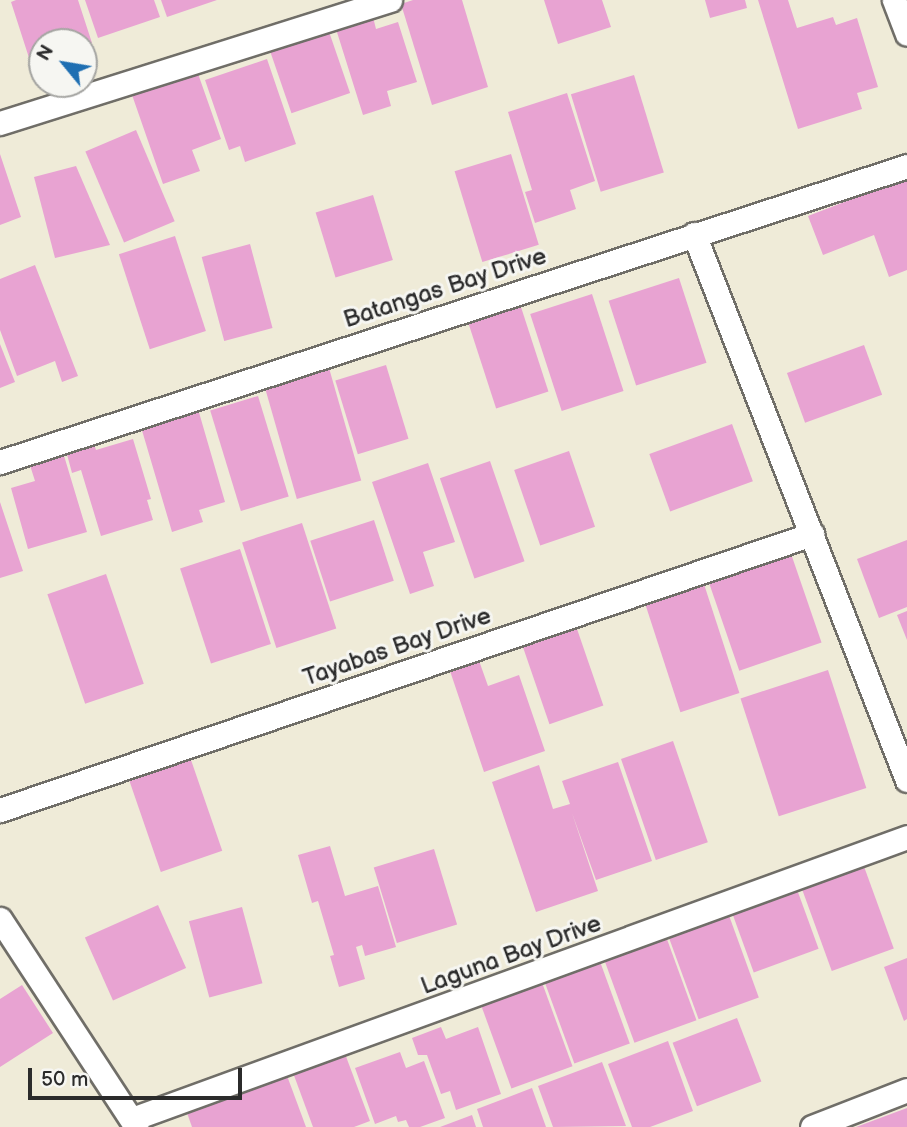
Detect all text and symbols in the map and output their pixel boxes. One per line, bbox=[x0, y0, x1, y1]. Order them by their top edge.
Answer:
north arrow bbox=[28, 28, 98, 98]
text: N bbox=[33, 41, 60, 65]
street label: Batangas Bay Drive bbox=[339, 241, 551, 335]
street label: Tayabas Bay Drive bbox=[298, 601, 496, 693]
street label: Laguna Bay Drive bbox=[416, 909, 606, 1001]
scale bar bbox=[32, 1054, 245, 1098]
text: 50 m bbox=[41, 1067, 88, 1092]

